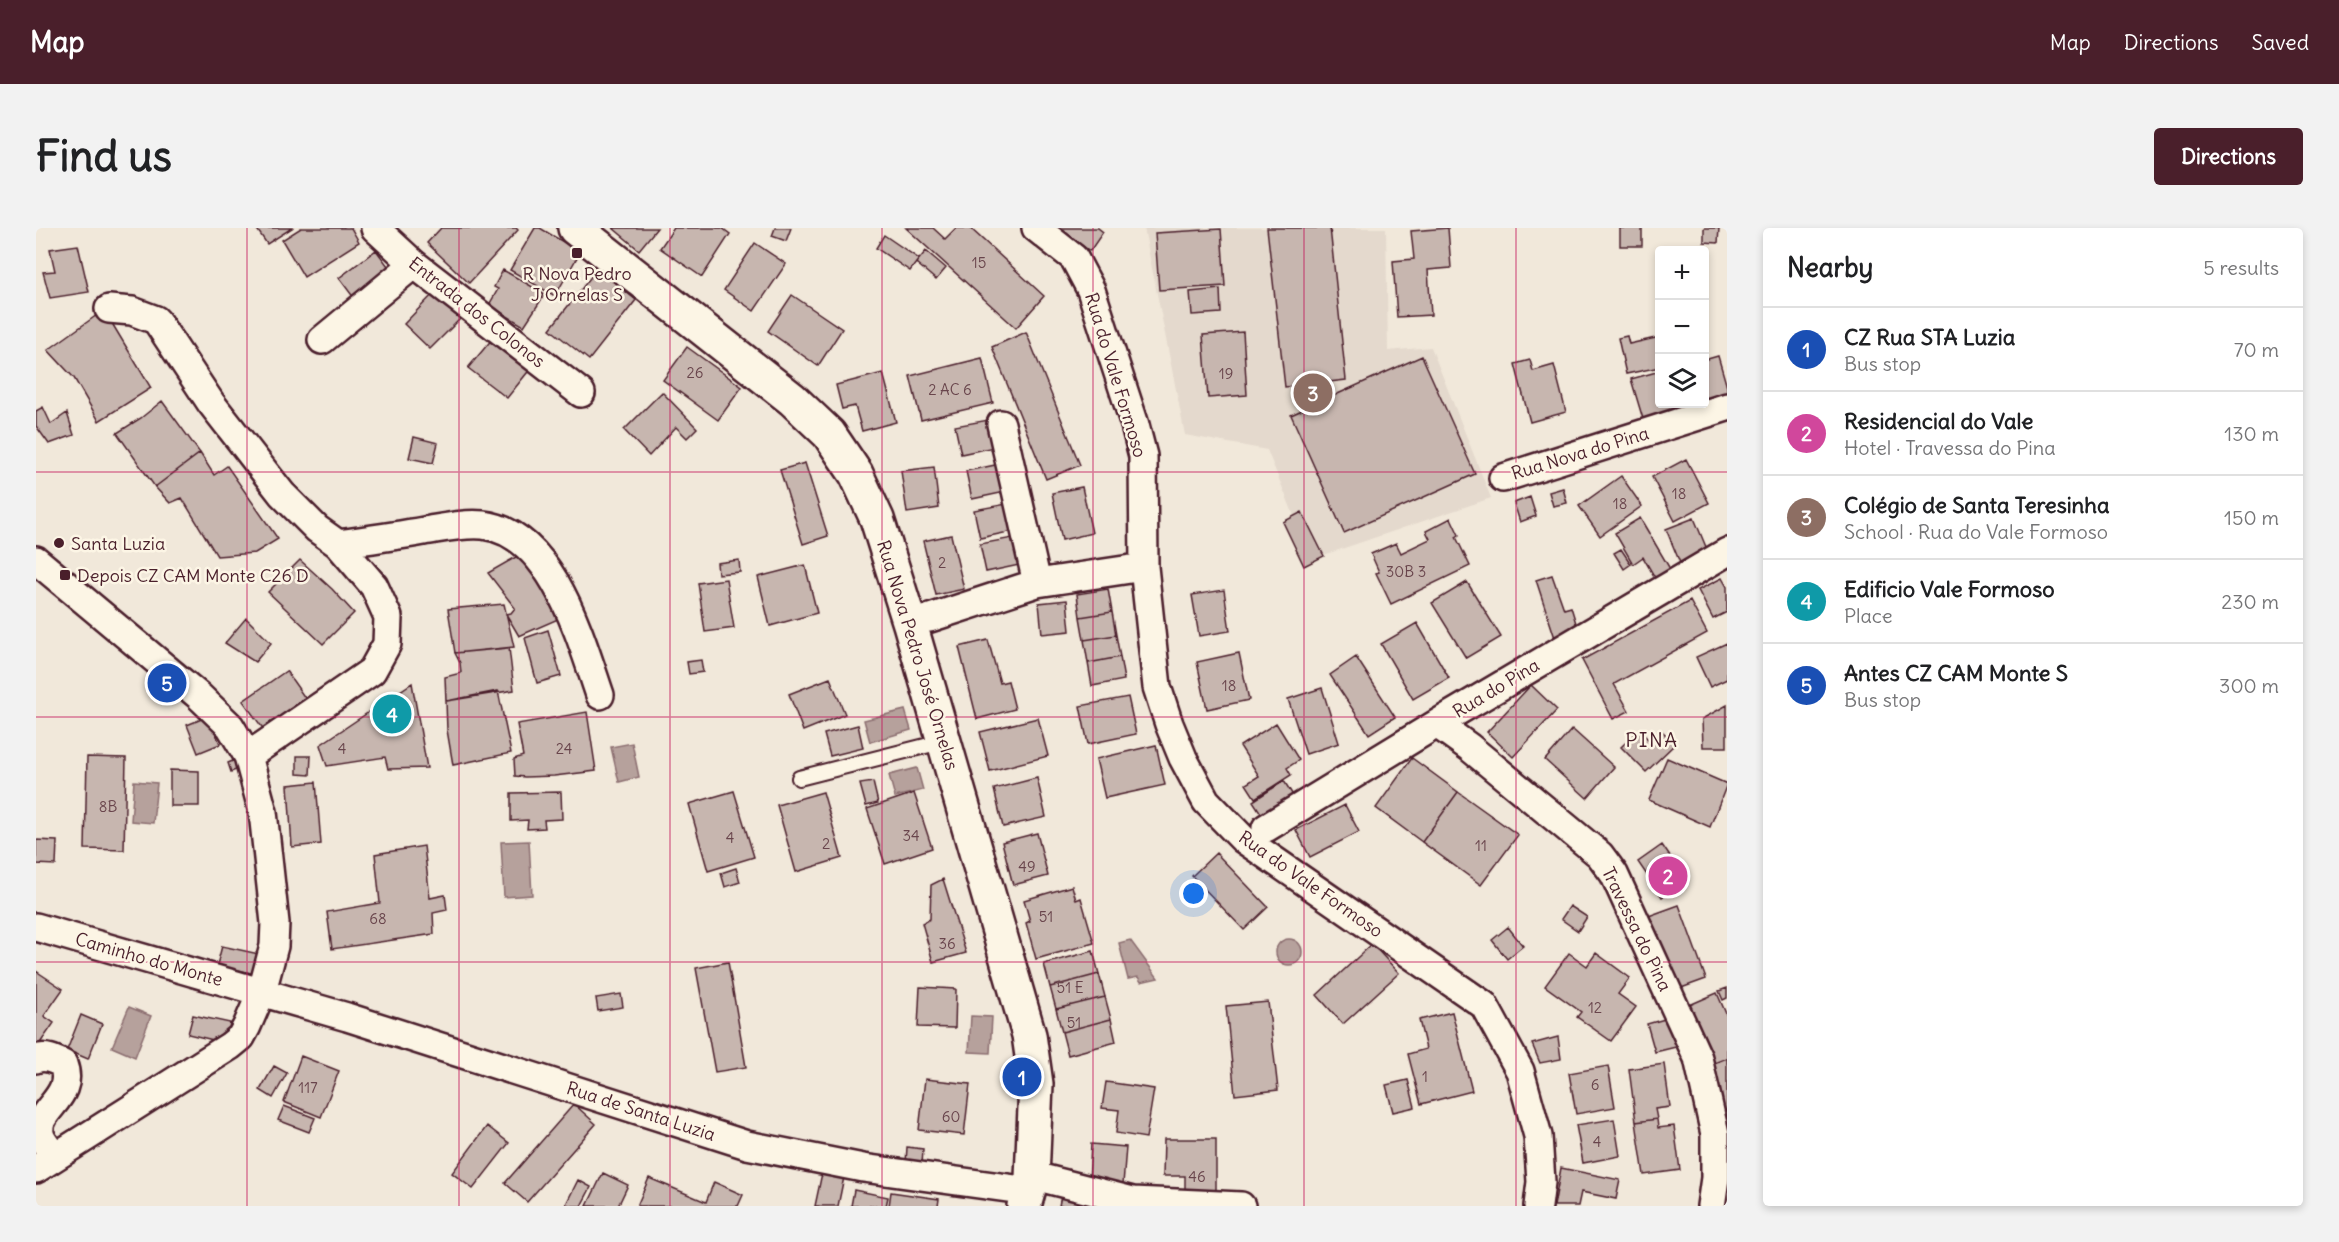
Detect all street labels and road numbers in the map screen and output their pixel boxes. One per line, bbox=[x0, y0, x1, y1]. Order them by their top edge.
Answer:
street label: Entrada dos Colonos bbox=[404, 251, 550, 373]
street label: Rua do Vale Formoso bbox=[1080, 290, 1152, 460]
street label: Rua Nova do Pina bbox=[1509, 421, 1651, 485]
street label: Rua Nova Pedro José Ornelas bbox=[872, 537, 964, 773]
street label: Rua do Pina bbox=[1449, 653, 1543, 723]
street label: Rua do Vale Formoso bbox=[1234, 825, 1388, 943]
street label: Travessa do Pina bbox=[1597, 863, 1677, 995]
street label: Caminho do Monte bbox=[73, 927, 225, 991]
street label: Rua de Santa Luzia bbox=[564, 1076, 718, 1146]

